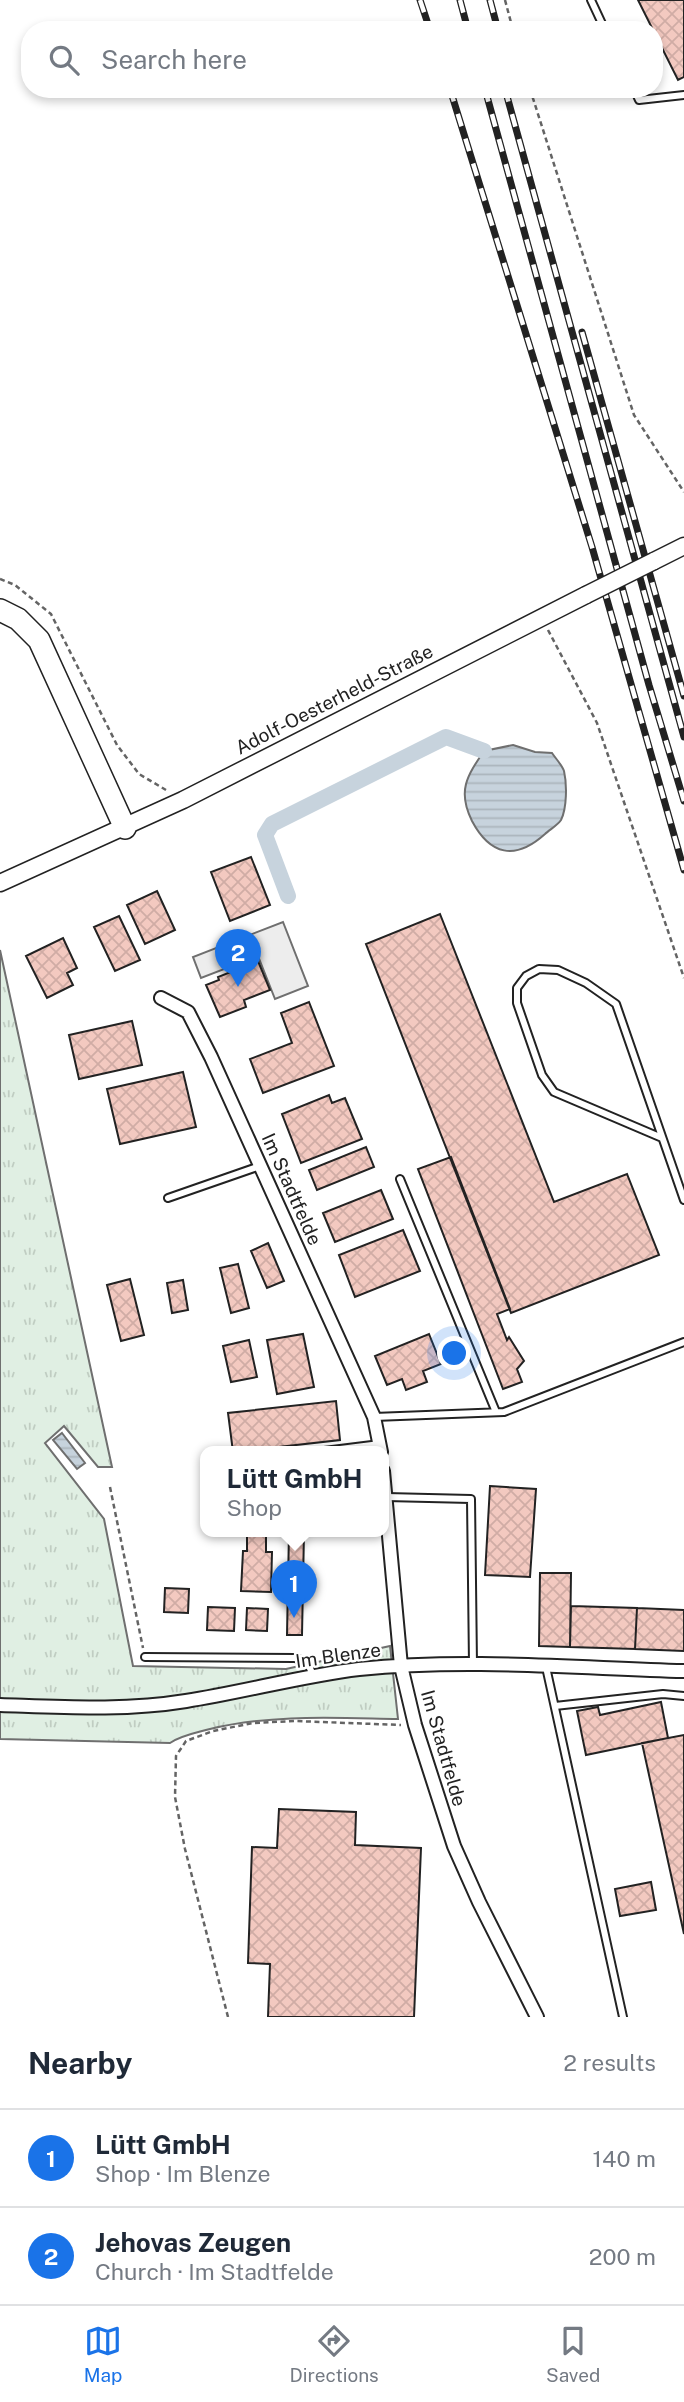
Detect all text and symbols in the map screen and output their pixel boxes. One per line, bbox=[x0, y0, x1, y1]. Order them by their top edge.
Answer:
search box bbox=[21, 21, 663, 98]
icon: search bbox=[45, 41, 83, 79]
text: Search here bbox=[101, 44, 247, 75]
street label: Adolf-Oesterheld-Straße bbox=[232, 640, 436, 758]
pin: 2 bbox=[215, 929, 261, 987]
street label: Im Stadtfelde bbox=[258, 1130, 326, 1248]
your location bbox=[437, 1336, 471, 1370]
popup bbox=[200, 1446, 389, 1537]
text: Lütt GmbH bbox=[227, 1463, 362, 1494]
text: Shop bbox=[227, 1494, 282, 1521]
pin: 1 bbox=[271, 1560, 317, 1618]
street label: Im Blenze bbox=[294, 1638, 382, 1672]
street label: Im Stadtfelde bbox=[417, 1687, 471, 1809]
text: Nearby bbox=[28, 2045, 132, 2081]
text: 2 results bbox=[563, 2049, 656, 2076]
text: Lütt GmbH bbox=[95, 2129, 231, 2160]
text: 1 bbox=[46, 2145, 56, 2172]
text: 140 m bbox=[593, 2145, 656, 2172]
text: Shop · Im Blenze bbox=[95, 2160, 271, 2187]
text: Jehovas Zeugen bbox=[95, 2227, 291, 2258]
text: 2 bbox=[44, 2243, 58, 2270]
text: 200 m bbox=[589, 2243, 656, 2270]
text: Church · Im Stadtfelde bbox=[95, 2258, 334, 2285]
tab: Map bbox=[84, 2322, 122, 2386]
tab: Directions bbox=[289, 2322, 379, 2386]
tab: Saved bbox=[546, 2322, 600, 2386]

